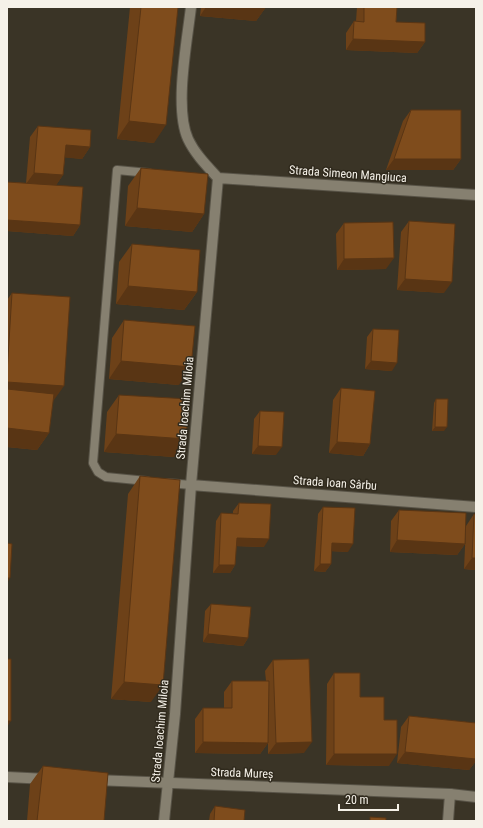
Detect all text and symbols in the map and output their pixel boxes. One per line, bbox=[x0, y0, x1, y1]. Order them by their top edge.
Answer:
street label: Strada Simeon Mangiuca bbox=[289, 163, 408, 185]
street label: Strada Ioachim Miloia bbox=[174, 356, 196, 460]
street label: Strada Ioan Sârbu bbox=[293, 473, 378, 493]
street label: Strada Ioachim Miloia bbox=[149, 679, 171, 783]
street label: Strada Mureș bbox=[210, 765, 274, 782]
scale bar bbox=[339, 786, 398, 812]
text: 20 m bbox=[345, 793, 369, 807]

